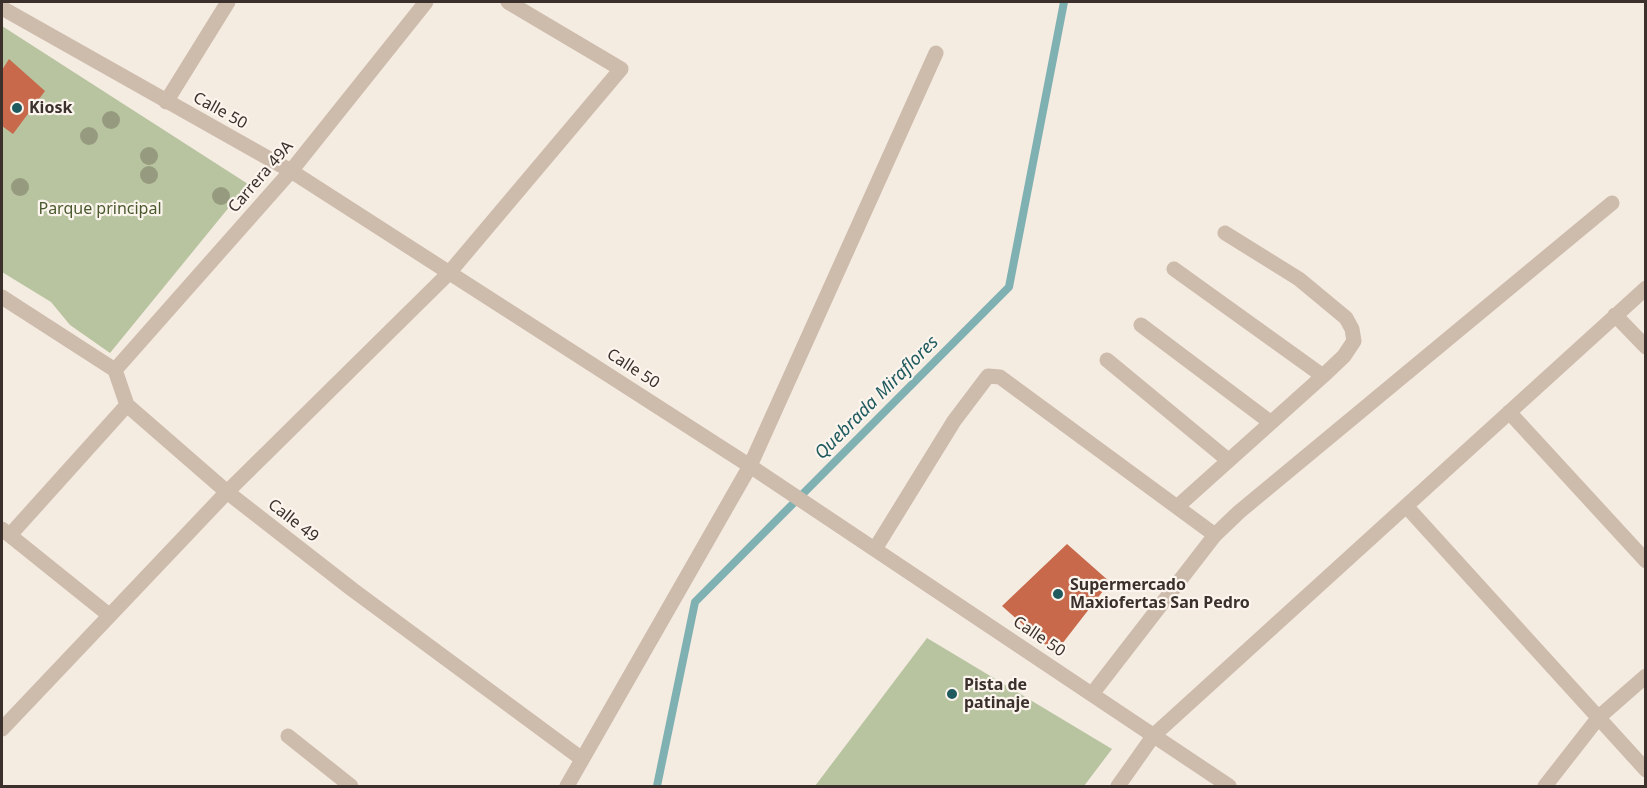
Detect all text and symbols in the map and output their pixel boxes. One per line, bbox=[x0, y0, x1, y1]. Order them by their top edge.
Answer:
street label: Calle 50 bbox=[190, 88, 250, 134]
place label: Kiosk bbox=[29, 98, 72, 118]
marker: Kiosk bbox=[10, 101, 24, 115]
street label: Carrera 49A bbox=[225, 137, 297, 217]
park label: Parque principal bbox=[38, 199, 162, 219]
water label: Quebrada Miraflores bbox=[811, 332, 943, 464]
street label: Calle 50 bbox=[603, 345, 663, 393]
street label: Calle 49 bbox=[264, 495, 322, 547]
place label: Supermercado Maxiofertas San Pedro bbox=[1070, 575, 1250, 613]
marker: Supermercado Maxiofertas San Pedro bbox=[1051, 587, 1065, 601]
street label: Calle 50 bbox=[1009, 613, 1069, 661]
place label: Pista de patinaje bbox=[964, 675, 1030, 713]
marker: Pista de patinaje bbox=[945, 687, 959, 701]

